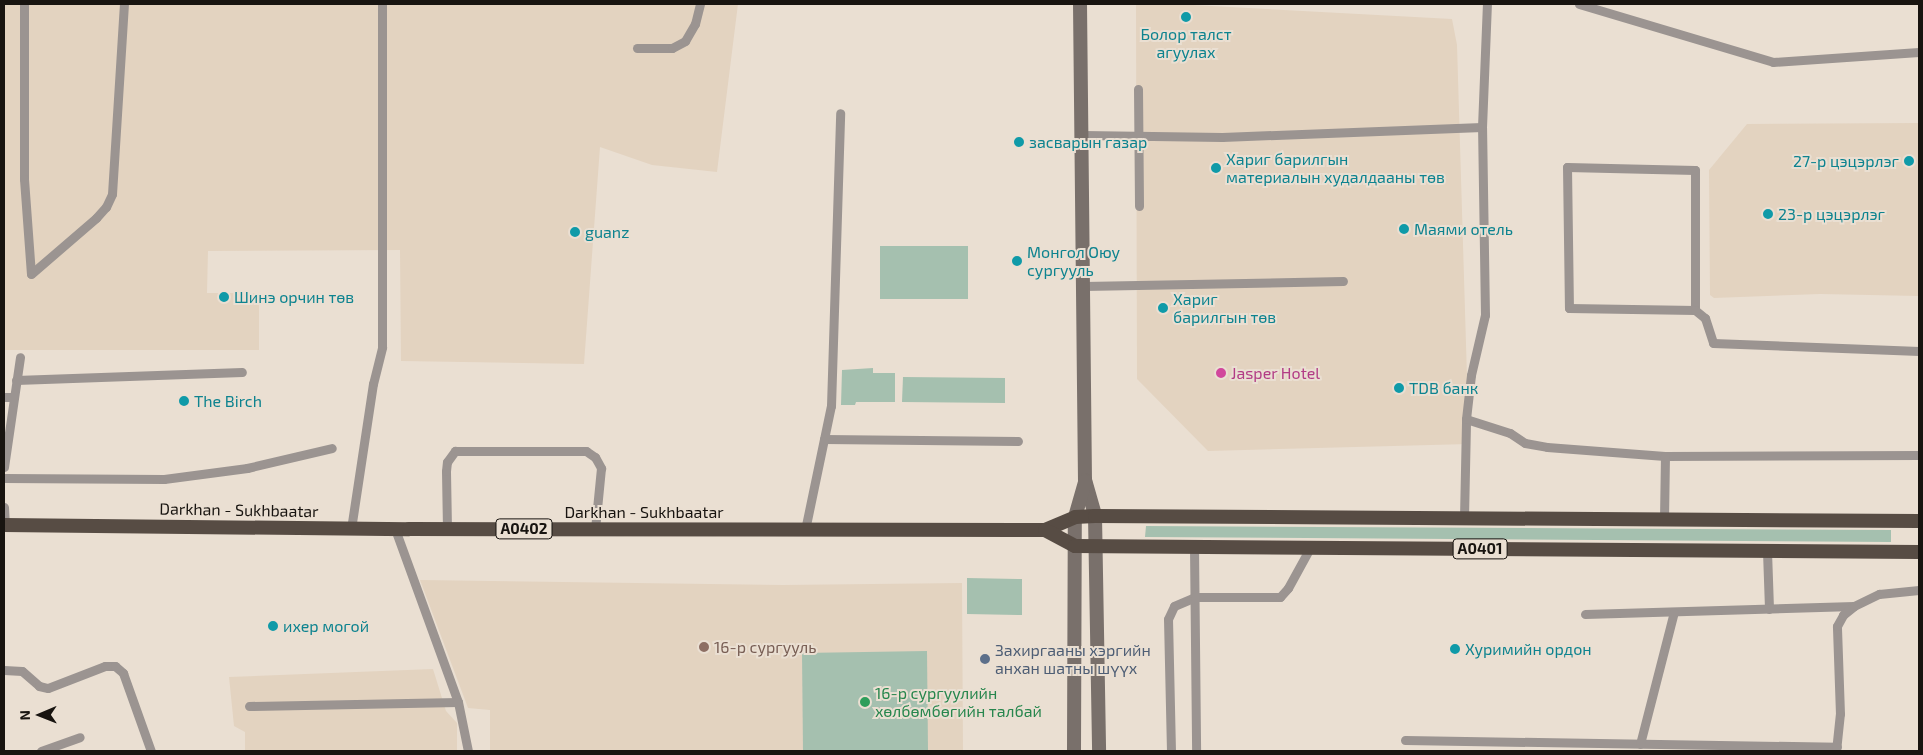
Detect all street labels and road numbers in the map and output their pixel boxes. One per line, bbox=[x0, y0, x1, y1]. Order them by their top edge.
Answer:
street label: Darkhan - Sukhbaatar bbox=[159, 499, 319, 521]
street label: Darkhan - Sukhbaatar bbox=[564, 502, 724, 522]
road number: A0402 bbox=[495, 516, 553, 542]
road number: A0401 bbox=[1452, 536, 1508, 562]

